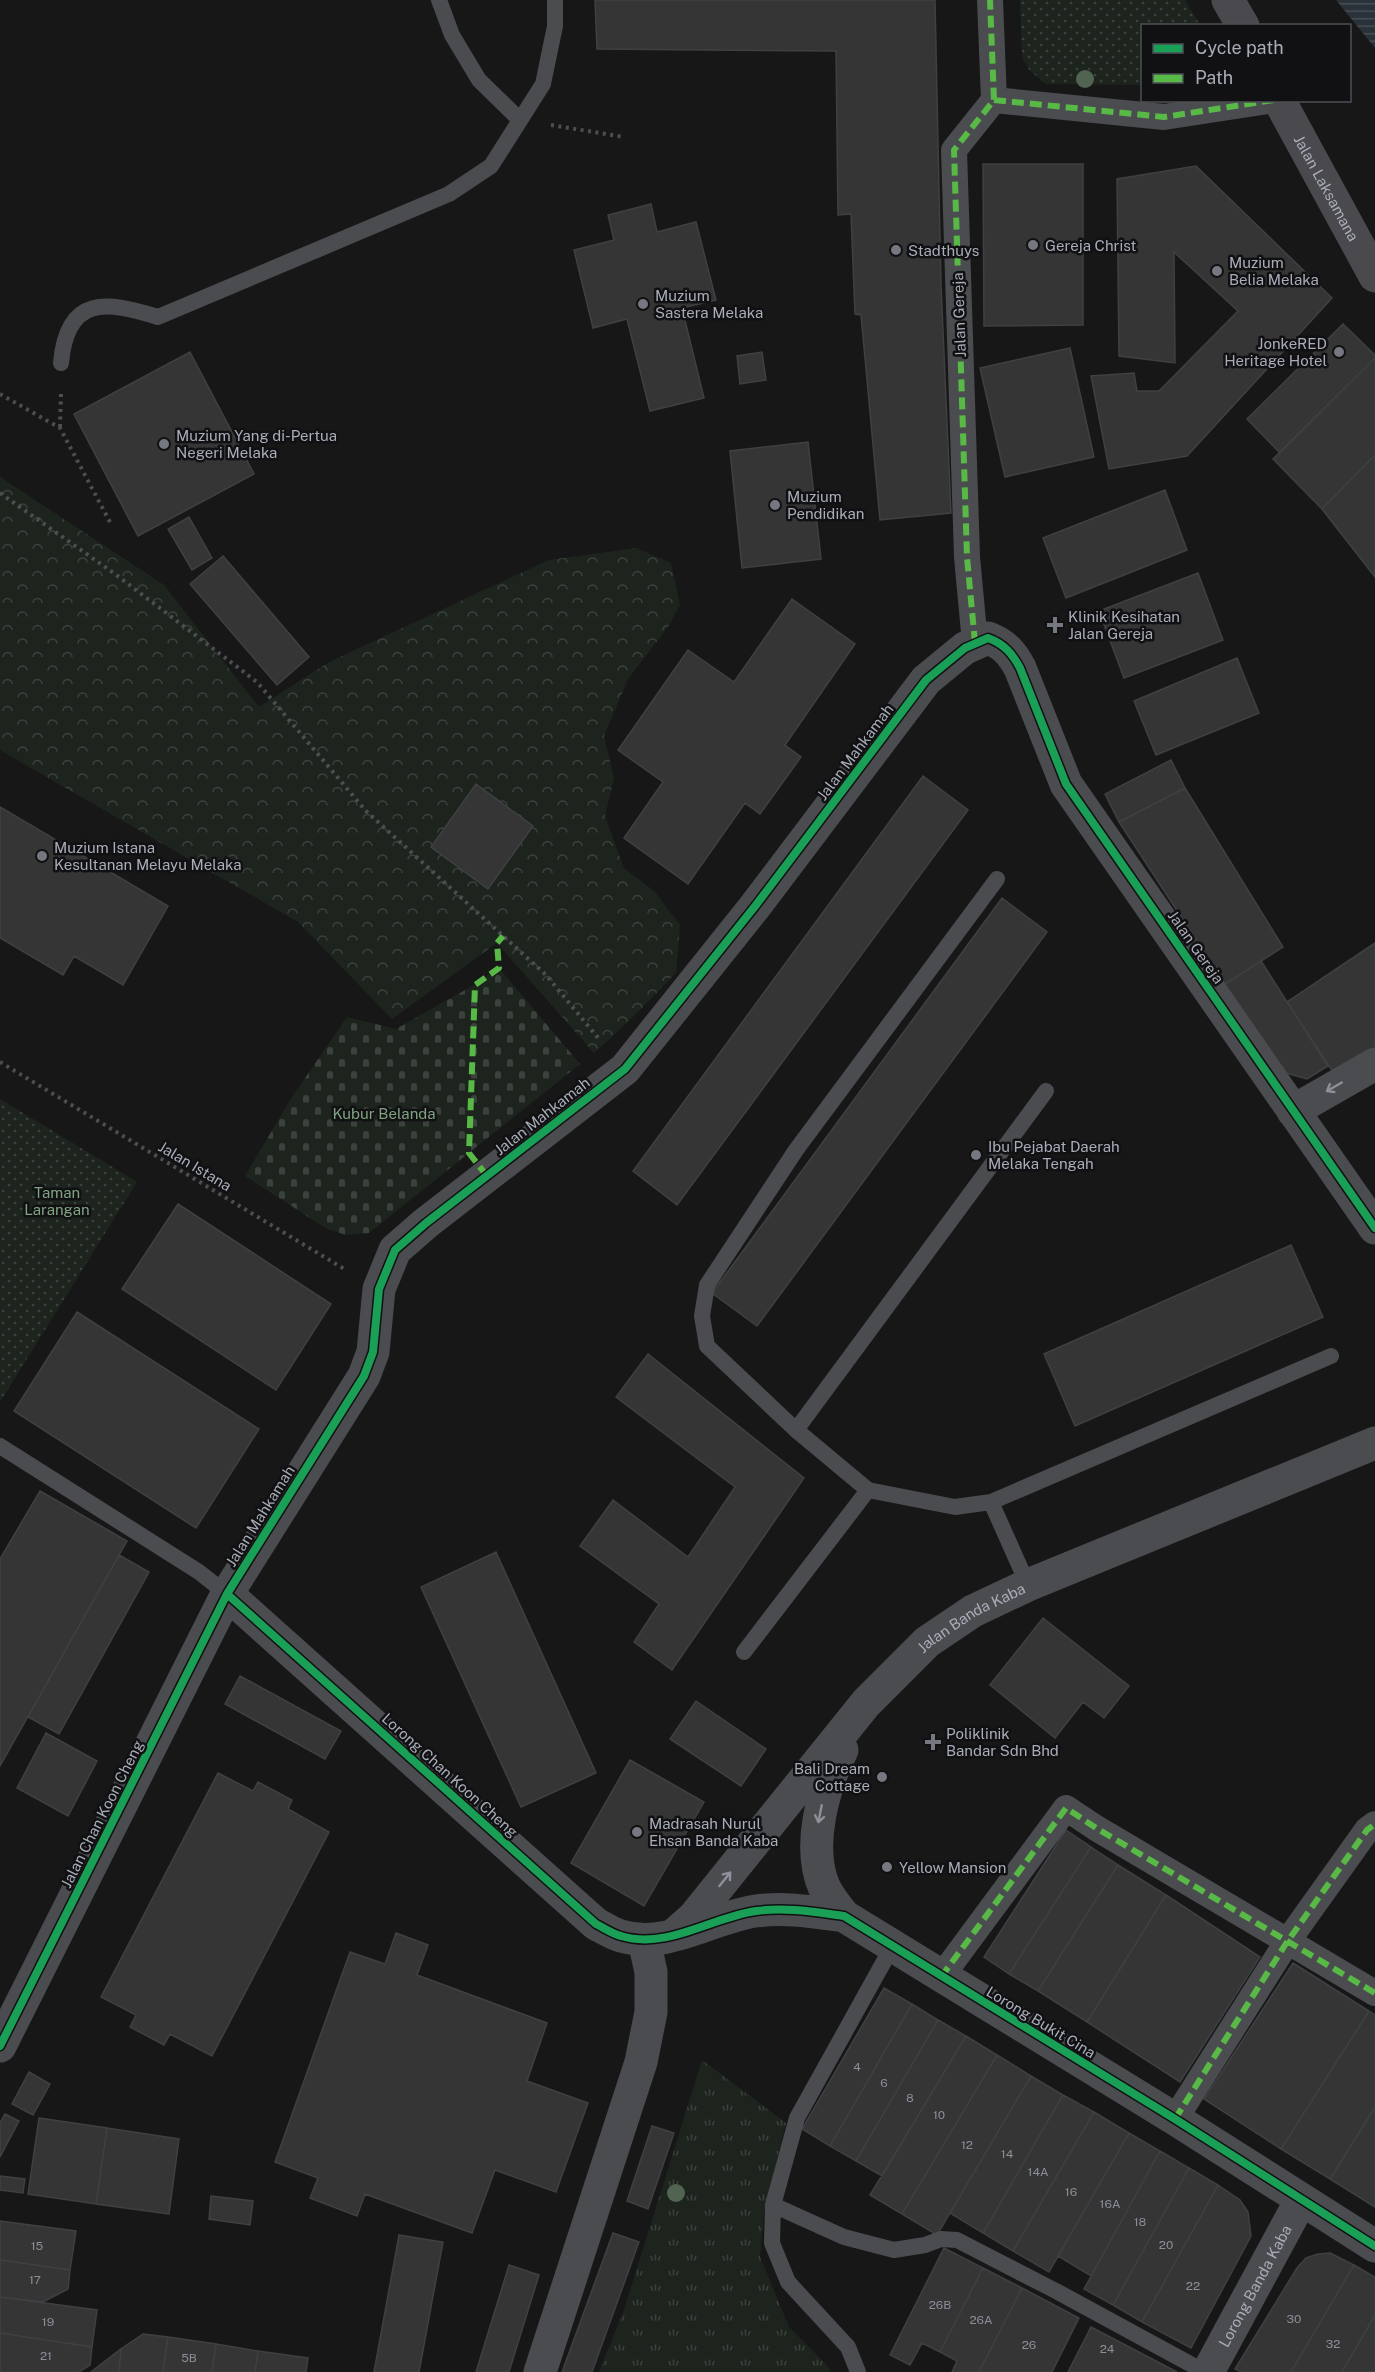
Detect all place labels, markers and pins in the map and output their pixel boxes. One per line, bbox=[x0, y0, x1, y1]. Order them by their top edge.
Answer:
place label: Gereja Christ bbox=[1045, 237, 1137, 254]
marker: Gereja Christ bbox=[1026, 238, 1040, 252]
place label: Stadthuys bbox=[908, 242, 979, 259]
marker: Stadthuys bbox=[889, 243, 903, 257]
place label: Muzium Belia Melaka bbox=[1229, 254, 1319, 288]
marker: Muzium Belia Melaka bbox=[1210, 264, 1224, 278]
place label: Muzium Sastera Melaka bbox=[655, 287, 763, 321]
marker: Muzium Sastera Melaka bbox=[636, 297, 650, 311]
place label: JonkeRED Heritage Hotel bbox=[1224, 335, 1327, 369]
marker: JonkeRED Heritage Hotel bbox=[1332, 345, 1346, 359]
place label: Muzium Yang di-Pertua Negeri Melaka bbox=[176, 427, 337, 461]
marker: Muzium Yang di-Pertua Negeri Melaka bbox=[157, 437, 171, 451]
place label: Muzium Pendidikan bbox=[787, 488, 864, 522]
marker: Muzium Pendidikan bbox=[768, 498, 782, 512]
place label: Klinik Kesihatan Jalan Gereja bbox=[1068, 608, 1180, 642]
marker: Klinik Kesihatan Jalan Gereja bbox=[1046, 616, 1064, 634]
place label: Muzium Istana Kesultanan Melayu Melaka bbox=[54, 839, 241, 873]
marker: Muzium Istana Kesultanan Melayu Melaka bbox=[35, 849, 49, 863]
place label: Ibu Pejabat Daerah Melaka Tengah bbox=[988, 1138, 1120, 1172]
marker: Ibu Pejabat Daerah Melaka Tengah bbox=[969, 1148, 983, 1162]
place label: Poliklinik Bandar Sdn Bhd bbox=[946, 1725, 1059, 1759]
marker: Poliklinik Bandar Sdn Bhd bbox=[924, 1733, 942, 1751]
place label: Bali Dream Cottage bbox=[794, 1760, 870, 1794]
marker: Bali Dream Cottage bbox=[875, 1770, 889, 1784]
place label: Madrasah Nurul Ehsan Banda Kaba bbox=[649, 1815, 778, 1849]
marker: Madrasah Nurul Ehsan Banda Kaba bbox=[630, 1825, 644, 1839]
place label: Yellow Mansion bbox=[899, 1859, 1006, 1876]
marker: Yellow Mansion bbox=[880, 1860, 894, 1874]

